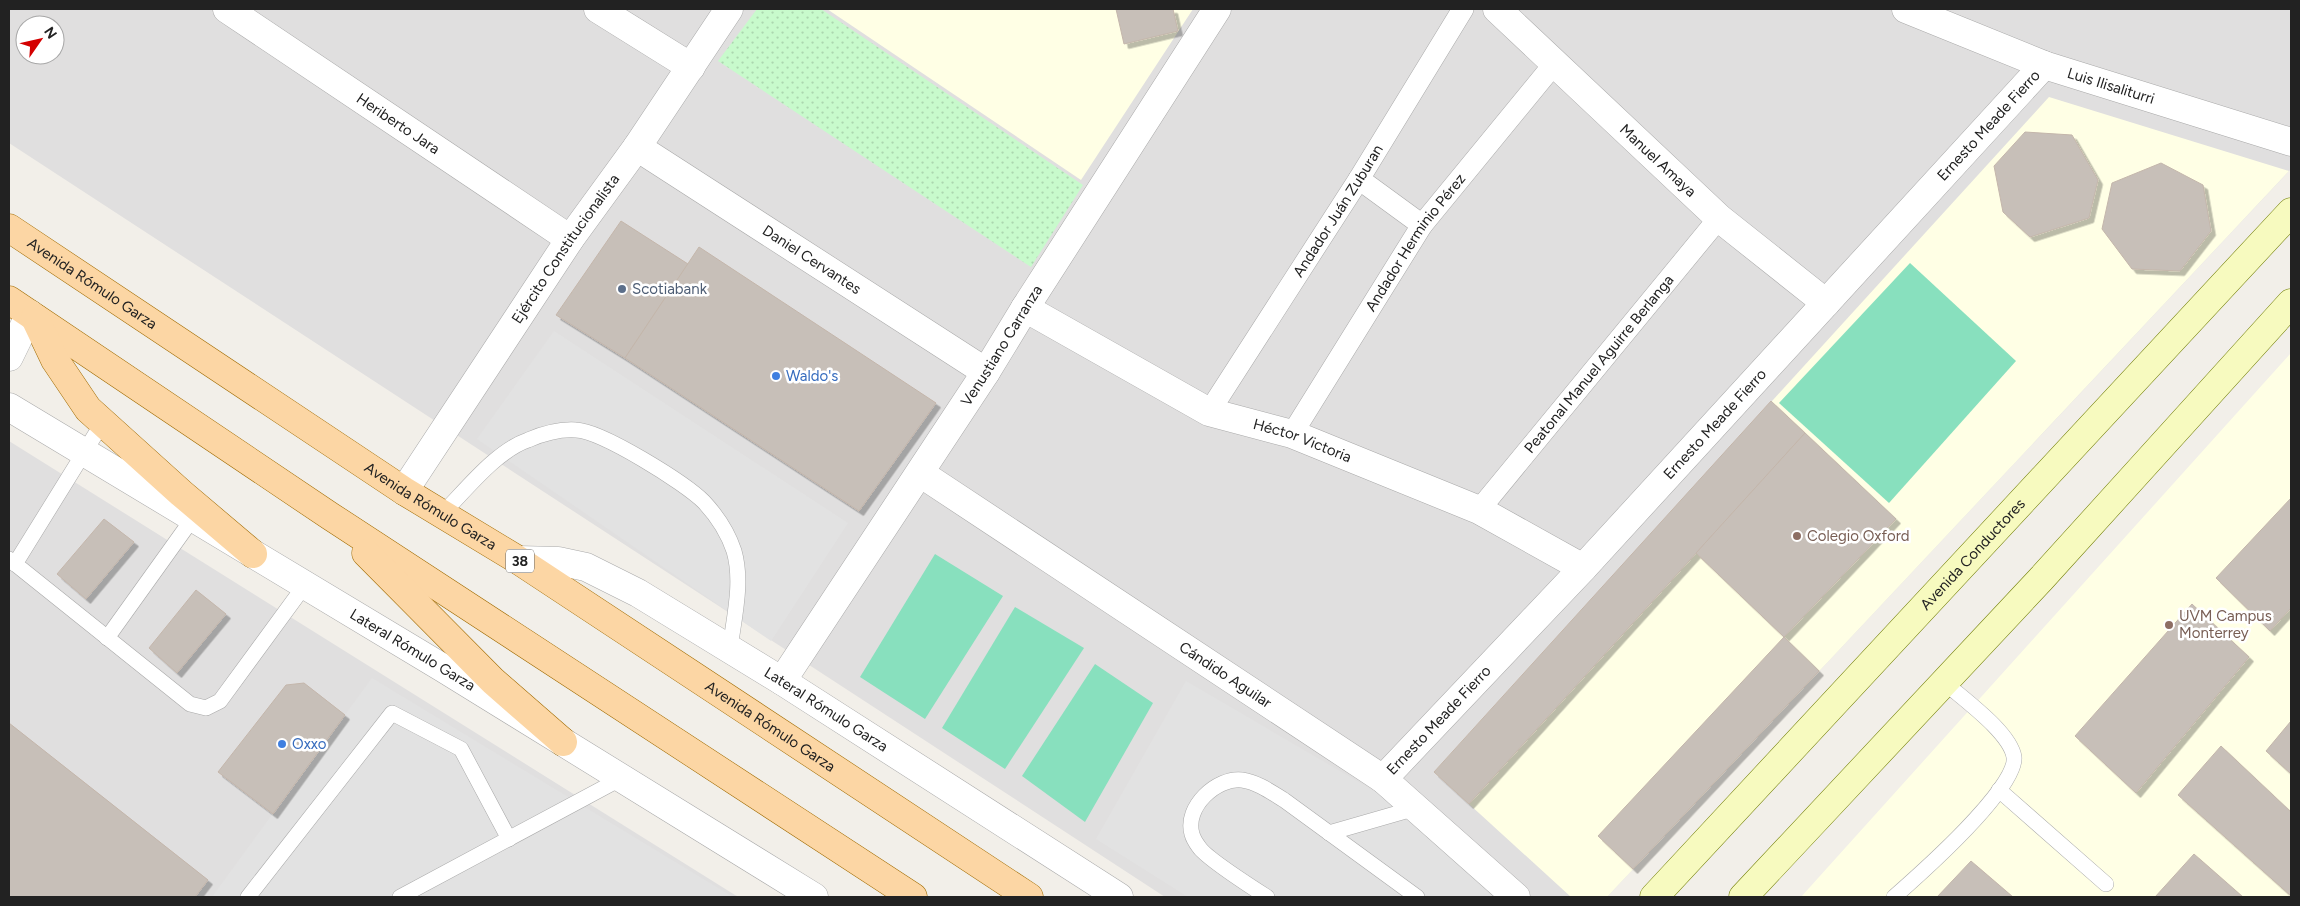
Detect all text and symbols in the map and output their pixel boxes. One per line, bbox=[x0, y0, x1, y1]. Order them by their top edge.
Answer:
north arrow bbox=[15, 15, 65, 65]
text: N bbox=[40, 24, 60, 42]
street label: Luis Ilisaliturri bbox=[2065, 64, 2157, 108]
street label: Ernesto Meade Fierro bbox=[1933, 66, 2044, 184]
street label: Heriberto Jara bbox=[353, 89, 443, 158]
street label: Manuel Amaya bbox=[1616, 120, 1700, 201]
street label: Andador Juán Zuburan bbox=[1289, 141, 1387, 280]
street label: Andador Herminio Pérez bbox=[1362, 170, 1469, 315]
street label: Ejército Constitucionalista bbox=[508, 171, 623, 327]
street label: Daniel Cervantes bbox=[759, 221, 864, 298]
street label: Avenida Rómulo Garza bbox=[24, 234, 160, 333]
street label: Peatonal Manuel Aguirre Berlanga bbox=[1521, 271, 1677, 457]
place label: Scotiabank bbox=[632, 280, 708, 298]
street label: Venustiano Carranza bbox=[957, 282, 1046, 409]
marker: Scotiabank bbox=[616, 283, 628, 295]
street label: Ernesto Meade Fierro bbox=[1660, 365, 1770, 483]
place label: Waldo's bbox=[786, 367, 838, 385]
marker: Waldo's bbox=[770, 370, 782, 382]
street label: Héctor Victoria bbox=[1251, 415, 1354, 466]
street label: Avenida Rómulo Garza bbox=[361, 458, 500, 554]
street label: Avenida Conductores bbox=[1917, 495, 2029, 614]
place label: Colegio Oxford bbox=[1807, 527, 1910, 545]
marker: Colegio Oxford bbox=[1791, 530, 1803, 542]
road number: 38 bbox=[506, 550, 534, 572]
street label: Lateral Rómulo Garza bbox=[347, 605, 479, 695]
place label: UVM Campus Monterrey bbox=[2179, 607, 2272, 642]
marker: UVM Campus Monterrey bbox=[2163, 619, 2175, 631]
street label: Cándido Aguilar bbox=[1176, 638, 1275, 712]
street label: Ernesto Meade Fierro bbox=[1383, 662, 1495, 779]
street label: Lateral Rómulo Garza bbox=[761, 663, 891, 756]
street label: Avenida Rómulo Garza bbox=[702, 677, 839, 776]
place label: Oxxo bbox=[292, 735, 327, 753]
marker: Oxxo bbox=[276, 738, 288, 750]

